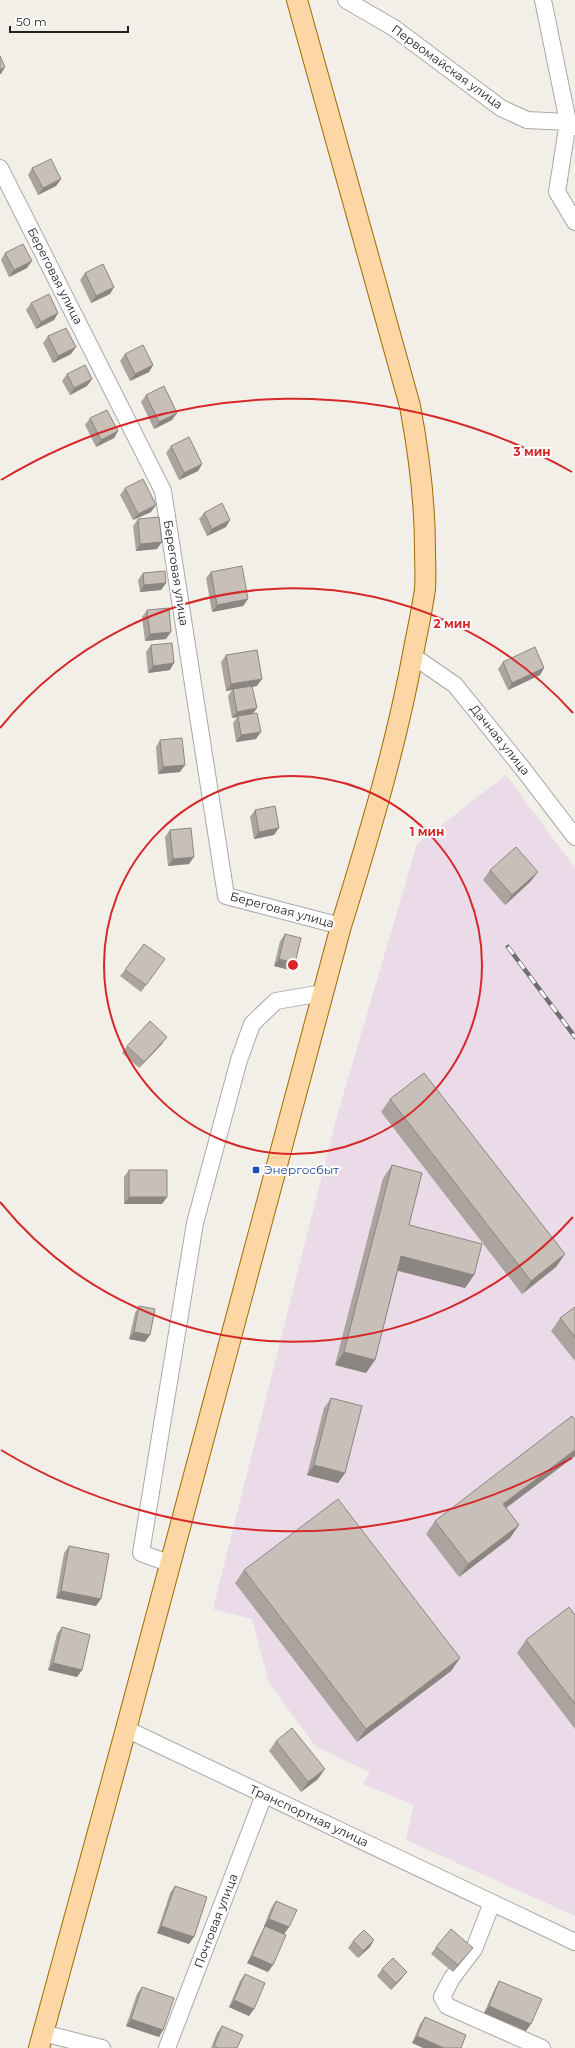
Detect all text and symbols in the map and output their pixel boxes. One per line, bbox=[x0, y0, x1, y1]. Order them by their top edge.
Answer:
scale bar bbox=[10, 8, 128, 34]
text: 50 m bbox=[16, 14, 47, 29]
street label: Первомайская улица bbox=[389, 21, 506, 112]
street label: Береговая улица bbox=[24, 225, 86, 327]
text: 3 мин bbox=[512, 444, 551, 459]
street label: Береговая улица bbox=[161, 519, 192, 627]
text: 2 мин bbox=[433, 616, 471, 631]
street label: Дачная улица bbox=[467, 701, 533, 778]
text: 1 мин bbox=[410, 824, 444, 839]
street label: Береговая улица bbox=[229, 888, 336, 931]
centre of rings bbox=[286, 958, 300, 972]
place label: Энергосбыт bbox=[264, 1162, 339, 1177]
marker: Энергосбыт bbox=[251, 1165, 261, 1175]
street label: Транспортная улица bbox=[247, 1781, 371, 1850]
street label: Почтовая улица bbox=[191, 1871, 240, 1970]

